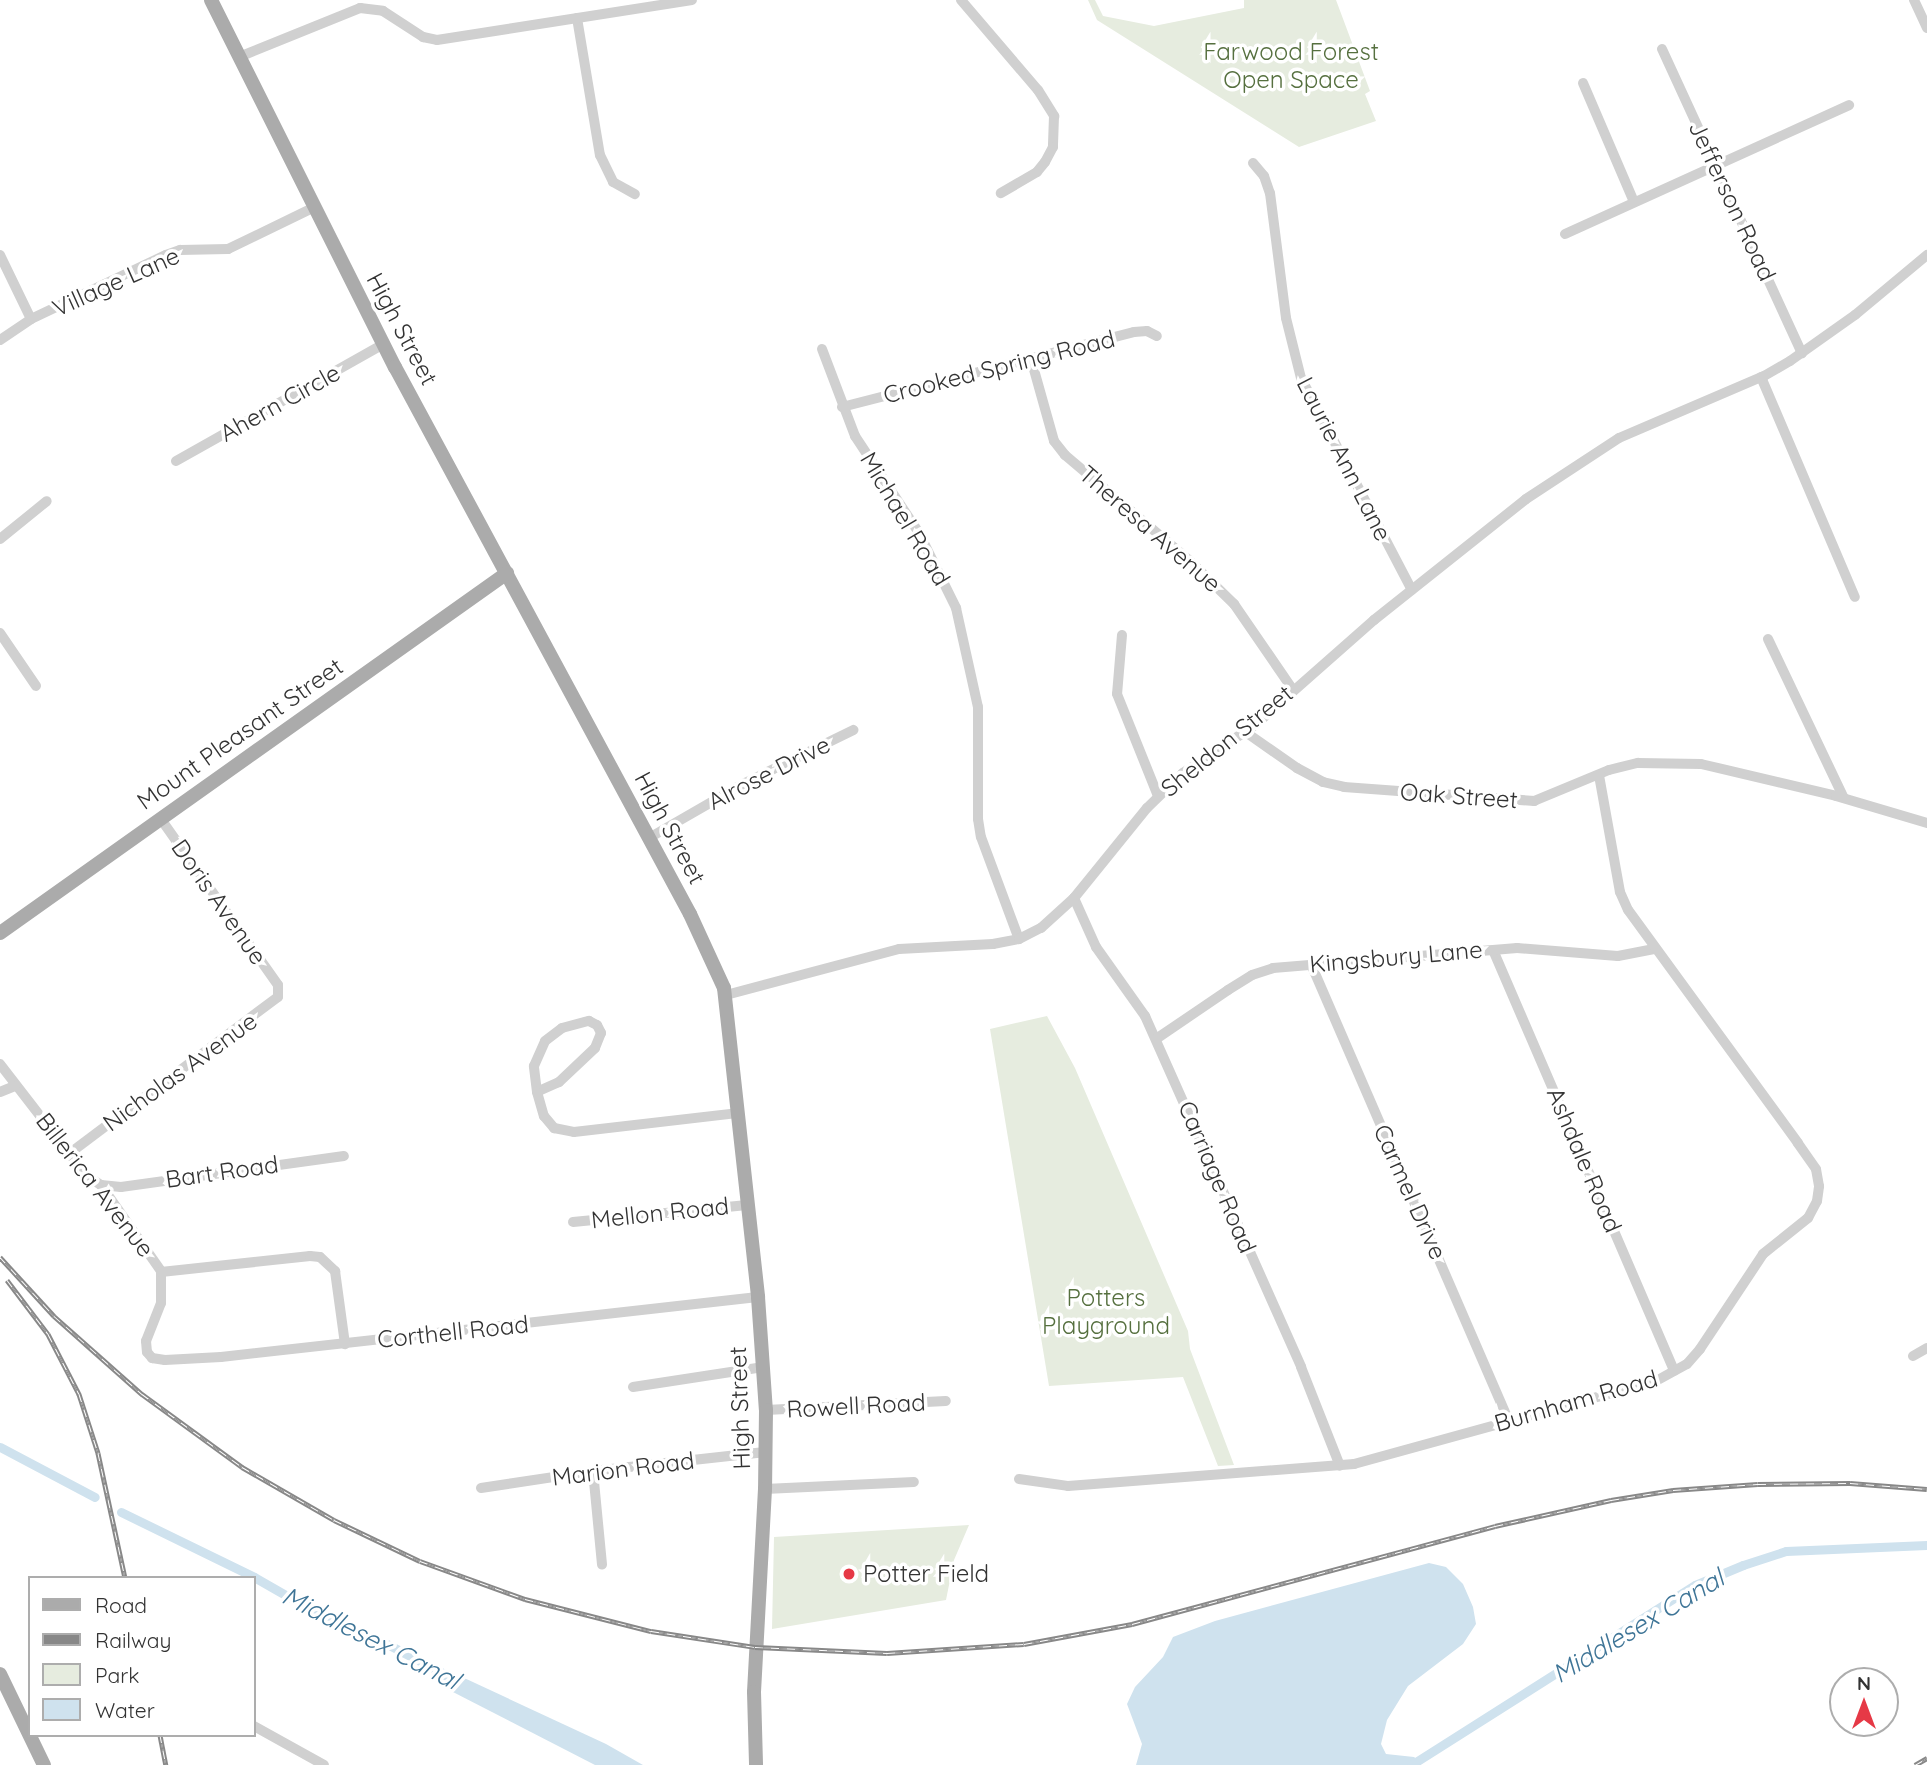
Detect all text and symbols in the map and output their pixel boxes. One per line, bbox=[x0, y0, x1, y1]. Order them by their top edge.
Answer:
park label: Farwood Forest Open Space bbox=[1203, 38, 1379, 94]
street label: Jefferson Road bbox=[1682, 116, 1782, 286]
street label: Village Lane bbox=[48, 241, 184, 323]
street label: High Street bbox=[360, 268, 444, 390]
street label: Crooked Spring Road bbox=[880, 324, 1118, 410]
street label: Ahern Circle bbox=[215, 358, 345, 448]
street label: Laurie Ann Lane bbox=[1290, 372, 1398, 546]
street label: Michael Road bbox=[854, 447, 956, 591]
street label: Theresa Avenue bbox=[1073, 460, 1227, 598]
street label: Mount Pleasant Street bbox=[132, 652, 348, 816]
street label: Sheldon Street bbox=[1155, 679, 1299, 803]
street label: Alrose Drive bbox=[703, 730, 835, 816]
street label: High Street bbox=[628, 767, 712, 889]
street label: Oak Street bbox=[1399, 778, 1519, 814]
street label: Doris Avenue bbox=[165, 834, 273, 970]
street label: Kingsbury Lane bbox=[1308, 935, 1484, 979]
street label: Nicholas Avenue bbox=[97, 1007, 263, 1137]
street label: Ashdale Road bbox=[1541, 1083, 1627, 1237]
street label: Carriage Road bbox=[1172, 1097, 1262, 1257]
street label: Billerica Avenue bbox=[30, 1107, 160, 1263]
street label: Carmel Drive bbox=[1367, 1120, 1453, 1264]
street label: Bart Road bbox=[164, 1150, 280, 1194]
street label: Mellon Road bbox=[590, 1191, 730, 1235]
park label: Potters Playground bbox=[1042, 1284, 1170, 1340]
street label: Corthell Road bbox=[376, 1310, 530, 1354]
street label: High Street bbox=[723, 1346, 757, 1470]
street label: Burnham Road bbox=[1491, 1364, 1661, 1438]
street label: Rowell Road bbox=[786, 1388, 926, 1424]
street label: Marion Road bbox=[550, 1446, 696, 1492]
place label: Potter Field bbox=[863, 1560, 989, 1588]
water label: Middlesex Canal bbox=[1546, 1562, 1730, 1690]
marker: Potter Field bbox=[841, 1566, 857, 1582]
legend bbox=[28, 1576, 256, 1737]
water label: Middlesex Canal bbox=[277, 1580, 465, 1696]
text: Road bbox=[95, 1592, 147, 1618]
text: Railway bbox=[95, 1627, 171, 1653]
text: Park bbox=[95, 1662, 139, 1688]
north arrow bbox=[1829, 1667, 1899, 1737]
text: N bbox=[1857, 1671, 1871, 1695]
text: Water bbox=[95, 1697, 155, 1723]

